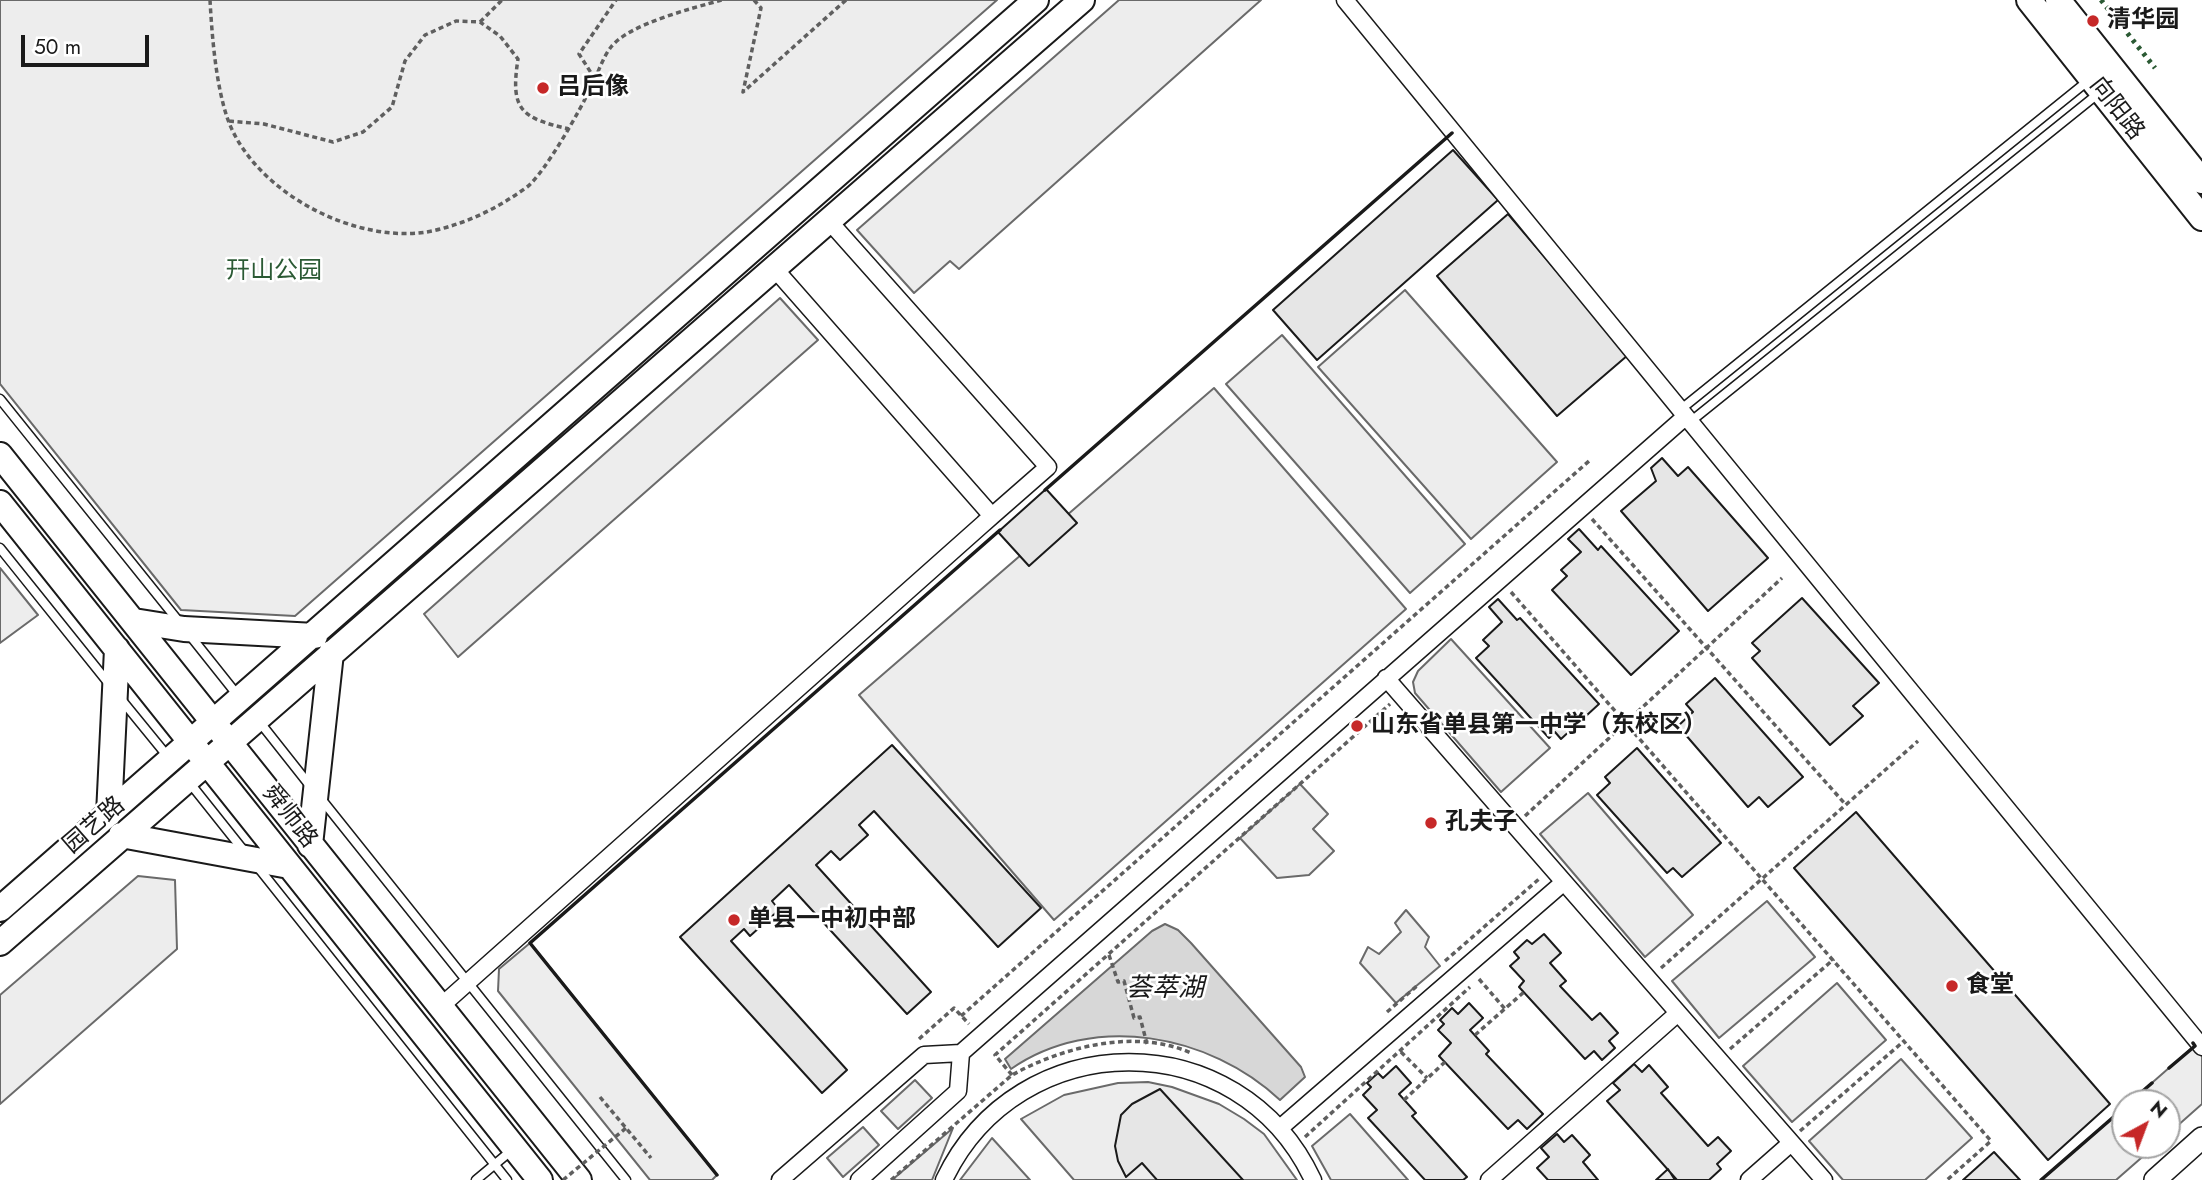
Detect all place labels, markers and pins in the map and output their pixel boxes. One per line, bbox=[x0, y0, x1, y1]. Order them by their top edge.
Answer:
place label: 清华园 bbox=[2107, 7, 2179, 35]
marker: 清华园 bbox=[2085, 13, 2101, 29]
place label: 吕后像 bbox=[557, 74, 629, 102]
marker: 吕后像 bbox=[535, 80, 551, 96]
place label: 山东省单县第一中学（东校区） bbox=[1371, 712, 1707, 740]
marker: 山东省单县第一中学（东校区） bbox=[1349, 718, 1365, 734]
place label: 孔夫子 bbox=[1445, 809, 1517, 837]
marker: 孔夫子 bbox=[1423, 815, 1439, 831]
place label: 单县一中初中部 bbox=[748, 906, 916, 934]
marker: 单县一中初中部 bbox=[726, 912, 742, 928]
place label: 食堂 bbox=[1966, 972, 2014, 1000]
marker: 食堂 bbox=[1944, 978, 1960, 994]

